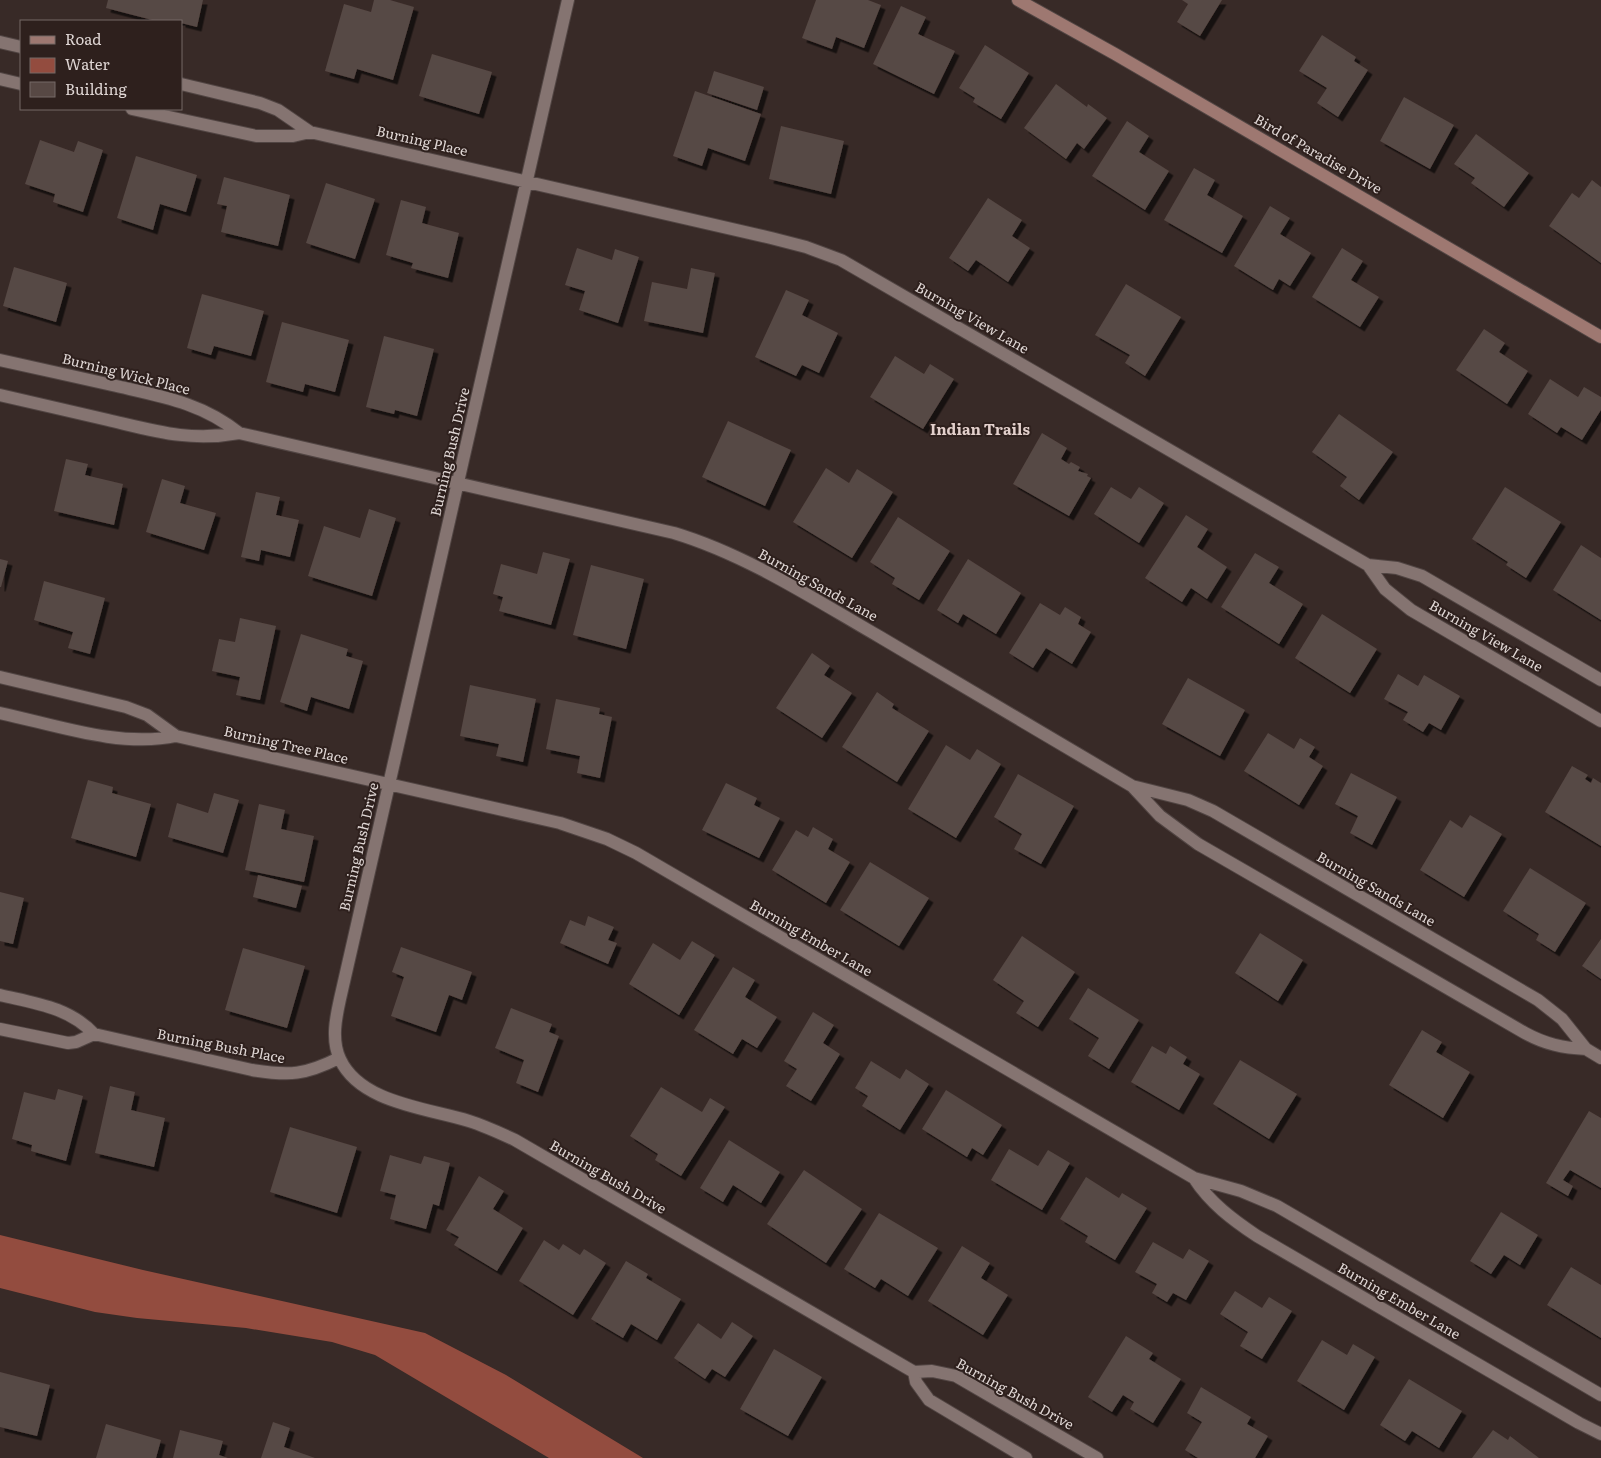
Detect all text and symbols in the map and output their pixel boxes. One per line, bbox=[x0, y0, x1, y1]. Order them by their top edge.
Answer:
legend bbox=[20, 20, 182, 110]
text: Road bbox=[65, 27, 101, 50]
text: Water bbox=[65, 52, 110, 75]
text: Building bbox=[65, 77, 127, 100]
street label: Bird of Paradise Drive bbox=[1251, 108, 1386, 198]
street label: Burning Place bbox=[375, 120, 470, 160]
street label: Burning View Lane bbox=[912, 276, 1033, 358]
street label: Burning Wick Place bbox=[60, 347, 192, 399]
street label: Burning Bush Drive bbox=[424, 385, 474, 518]
district label: Indian Trails bbox=[930, 417, 1031, 440]
street label: Burning Sands Lane bbox=[755, 543, 882, 625]
street label: Burning View Lane bbox=[1426, 594, 1547, 676]
street label: Burning Tree Place bbox=[222, 720, 350, 768]
street label: Burning Bush Drive bbox=[333, 780, 383, 913]
street label: Burning Sands Lane bbox=[1314, 846, 1439, 930]
street label: Burning Ember Lane bbox=[747, 894, 876, 980]
street label: Burning Bush Place bbox=[156, 1023, 287, 1067]
street label: Burning Bush Drive bbox=[546, 1135, 671, 1218]
street label: Burning Ember Lane bbox=[1335, 1257, 1464, 1343]
street label: Burning Bush Drive bbox=[953, 1352, 1078, 1434]

